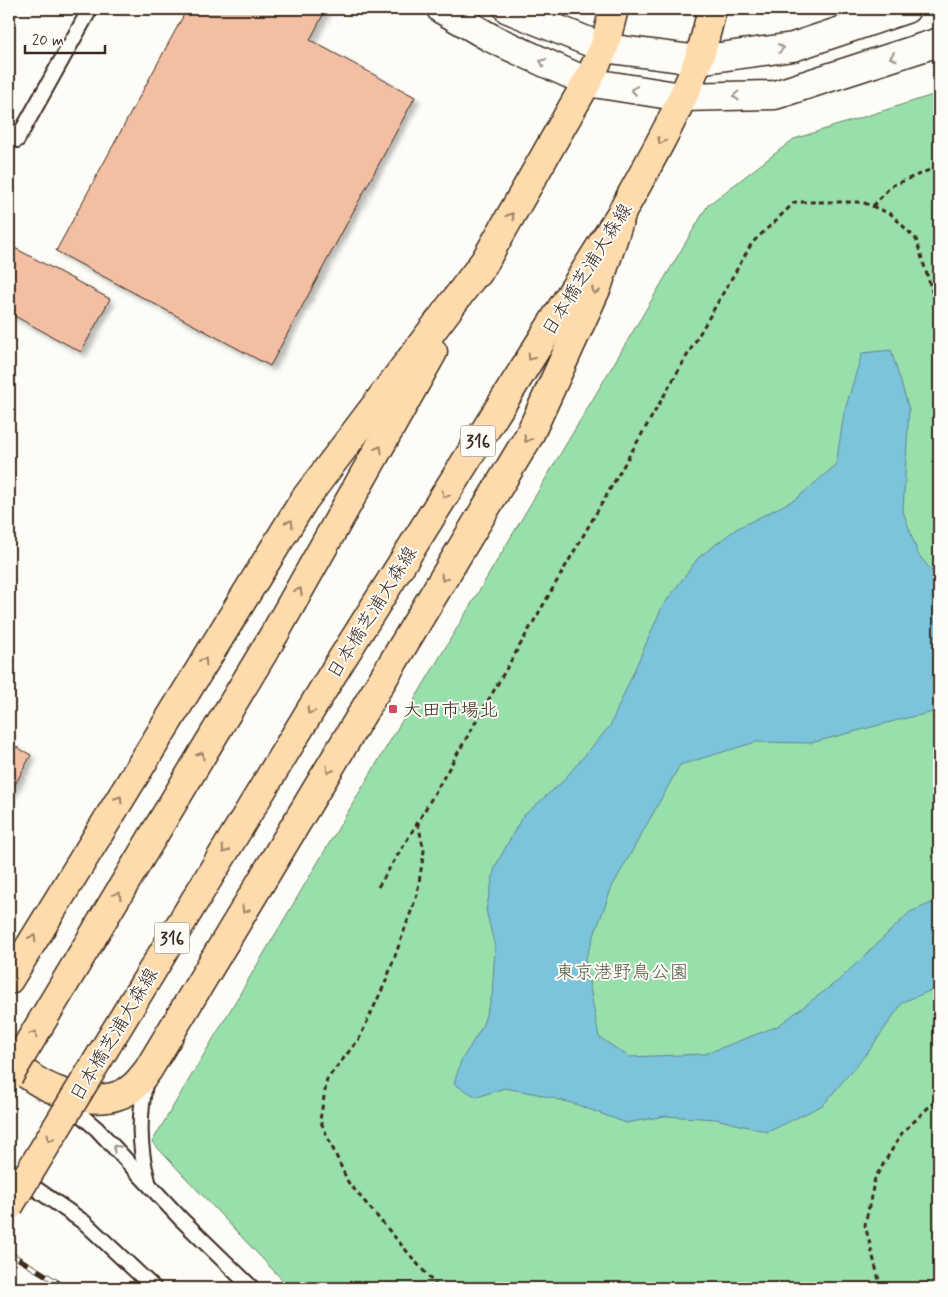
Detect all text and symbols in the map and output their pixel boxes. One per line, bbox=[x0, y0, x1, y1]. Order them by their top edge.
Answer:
scale bar bbox=[25, 22, 105, 54]
text: 20 m bbox=[32, 31, 64, 51]
one-way arrow bbox=[776, 44, 785, 54]
one-way arrow bbox=[889, 51, 898, 61]
one-way arrow bbox=[539, 58, 548, 68]
one-way arrow bbox=[630, 85, 639, 95]
one-way arrow bbox=[732, 91, 740, 101]
one-way arrow bbox=[657, 136, 667, 145]
street label: 日本橋芝浦大森線 bbox=[536, 199, 638, 341]
one-way arrow bbox=[505, 212, 515, 221]
one-way arrow bbox=[591, 286, 602, 295]
one-way arrow bbox=[527, 351, 537, 360]
road number: 316 bbox=[460, 426, 496, 456]
one-way arrow bbox=[524, 433, 534, 442]
one-way arrow bbox=[372, 445, 382, 454]
one-way arrow bbox=[441, 489, 451, 498]
one-way arrow bbox=[283, 519, 293, 528]
street label: 日本橋芝浦大森線 bbox=[321, 542, 423, 684]
one-way arrow bbox=[441, 573, 451, 582]
one-way arrow bbox=[293, 587, 303, 596]
one-way arrow bbox=[198, 658, 208, 667]
place label: 大田市場北 bbox=[403, 698, 498, 723]
marker: 大田市場北 bbox=[387, 703, 399, 715]
one-way arrow bbox=[306, 706, 316, 715]
one-way arrow bbox=[195, 752, 205, 761]
one-way arrow bbox=[325, 765, 335, 774]
one-way arrow bbox=[112, 796, 122, 805]
one-way arrow bbox=[222, 845, 232, 854]
one-way arrow bbox=[111, 891, 121, 900]
one-way arrow bbox=[241, 904, 251, 913]
road number: 316 bbox=[154, 922, 190, 954]
one-way arrow bbox=[27, 934, 37, 943]
park label: 東京港野鳥公園 bbox=[555, 960, 689, 985]
street label: 日本橋芝浦大森線 bbox=[64, 963, 164, 1106]
one-way arrow bbox=[27, 1030, 37, 1039]
one-way arrow bbox=[46, 1133, 56, 1142]
one-way arrow bbox=[113, 1145, 122, 1154]

